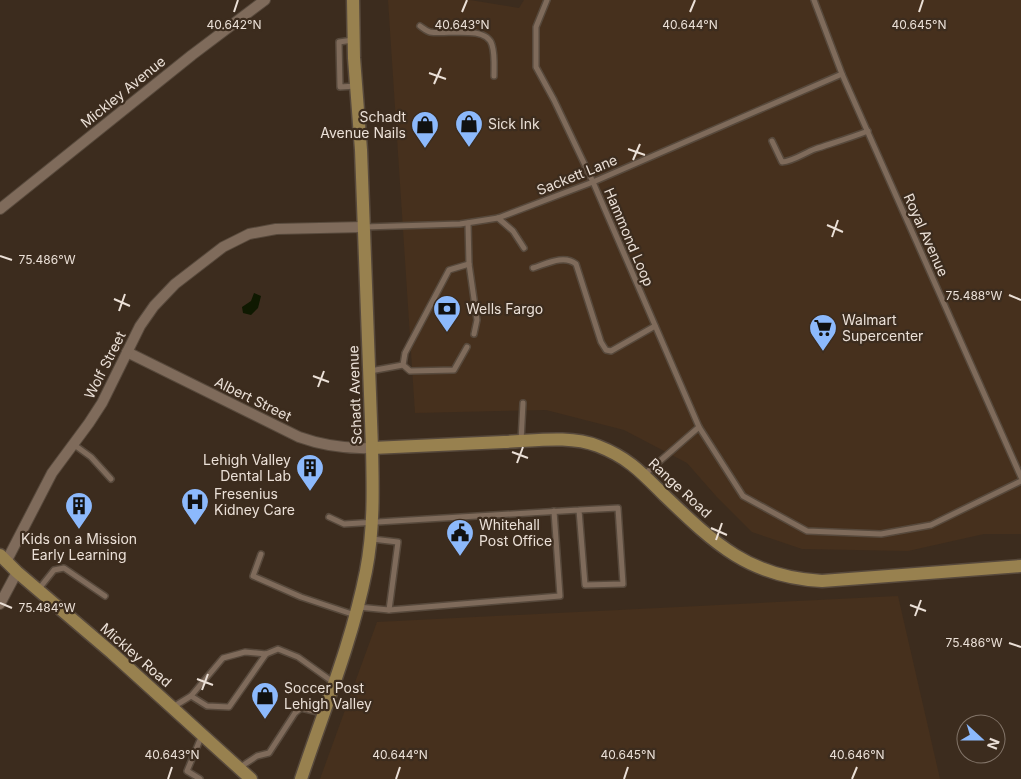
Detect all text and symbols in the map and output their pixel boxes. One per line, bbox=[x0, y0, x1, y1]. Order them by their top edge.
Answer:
text: 40.642°N bbox=[206, 17, 262, 32]
text: 40.643°N bbox=[434, 17, 490, 32]
text: 40.644°N bbox=[662, 17, 718, 32]
text: 40.645°N bbox=[891, 17, 947, 32]
street label: Mickley Avenue bbox=[77, 52, 168, 131]
place label: Schadt Avenue Nails bbox=[320, 108, 406, 141]
shop icon: Sick Ink bbox=[454, 109, 484, 148]
shop icon: Schadt Avenue Nails bbox=[410, 110, 440, 149]
place label: Sick Ink bbox=[488, 115, 540, 132]
street label: Sackett Lane bbox=[534, 151, 620, 198]
street label: Hammond Loop bbox=[601, 185, 658, 289]
street label: Royal Avenue bbox=[901, 191, 952, 279]
text: 75.486°W bbox=[18, 252, 76, 267]
text: 75.488°W bbox=[946, 288, 1003, 303]
bank icon: Wells Fargo bbox=[432, 294, 462, 333]
place label: Wells Fargo bbox=[466, 300, 543, 317]
place label: Walmart Supercenter bbox=[842, 311, 923, 344]
supermarket icon: Walmart Supercenter bbox=[808, 313, 838, 352]
street label: Wolf Street bbox=[80, 328, 129, 401]
street label: Schadt Avenue bbox=[344, 345, 365, 445]
street label: Albert Street bbox=[212, 373, 295, 425]
place label: Lehigh Valley Dental Lab bbox=[203, 451, 291, 484]
building icon: Lehigh Valley Dental Lab bbox=[295, 453, 325, 492]
street label: Range Road bbox=[645, 454, 715, 521]
place label: Fresenius Kidney Care bbox=[214, 485, 295, 518]
hospital icon: Fresenius Kidney Care bbox=[180, 487, 210, 526]
building icon: Kids on a Mission Early Learning bbox=[64, 491, 94, 530]
place label: Whitehall Post Office bbox=[479, 516, 552, 549]
public building icon: Whitehall Post Office bbox=[445, 518, 475, 557]
place label: Kids on a Mission Early Learning bbox=[21, 530, 137, 563]
text: 75.484°W bbox=[18, 600, 76, 615]
street label: Mickley Road bbox=[97, 619, 175, 690]
text: 75.486°W bbox=[945, 635, 1003, 650]
place label: Soccer Post Lehigh Valley bbox=[284, 679, 372, 712]
shop icon: Soccer Post Lehigh Valley bbox=[250, 681, 280, 720]
north arrow bbox=[956, 714, 1006, 764]
text: N bbox=[984, 736, 1003, 752]
text: 40.643°N bbox=[144, 747, 200, 762]
text: 40.644°N bbox=[372, 747, 428, 762]
text: 40.645°N bbox=[600, 747, 656, 762]
text: 40.646°N bbox=[829, 747, 885, 762]

